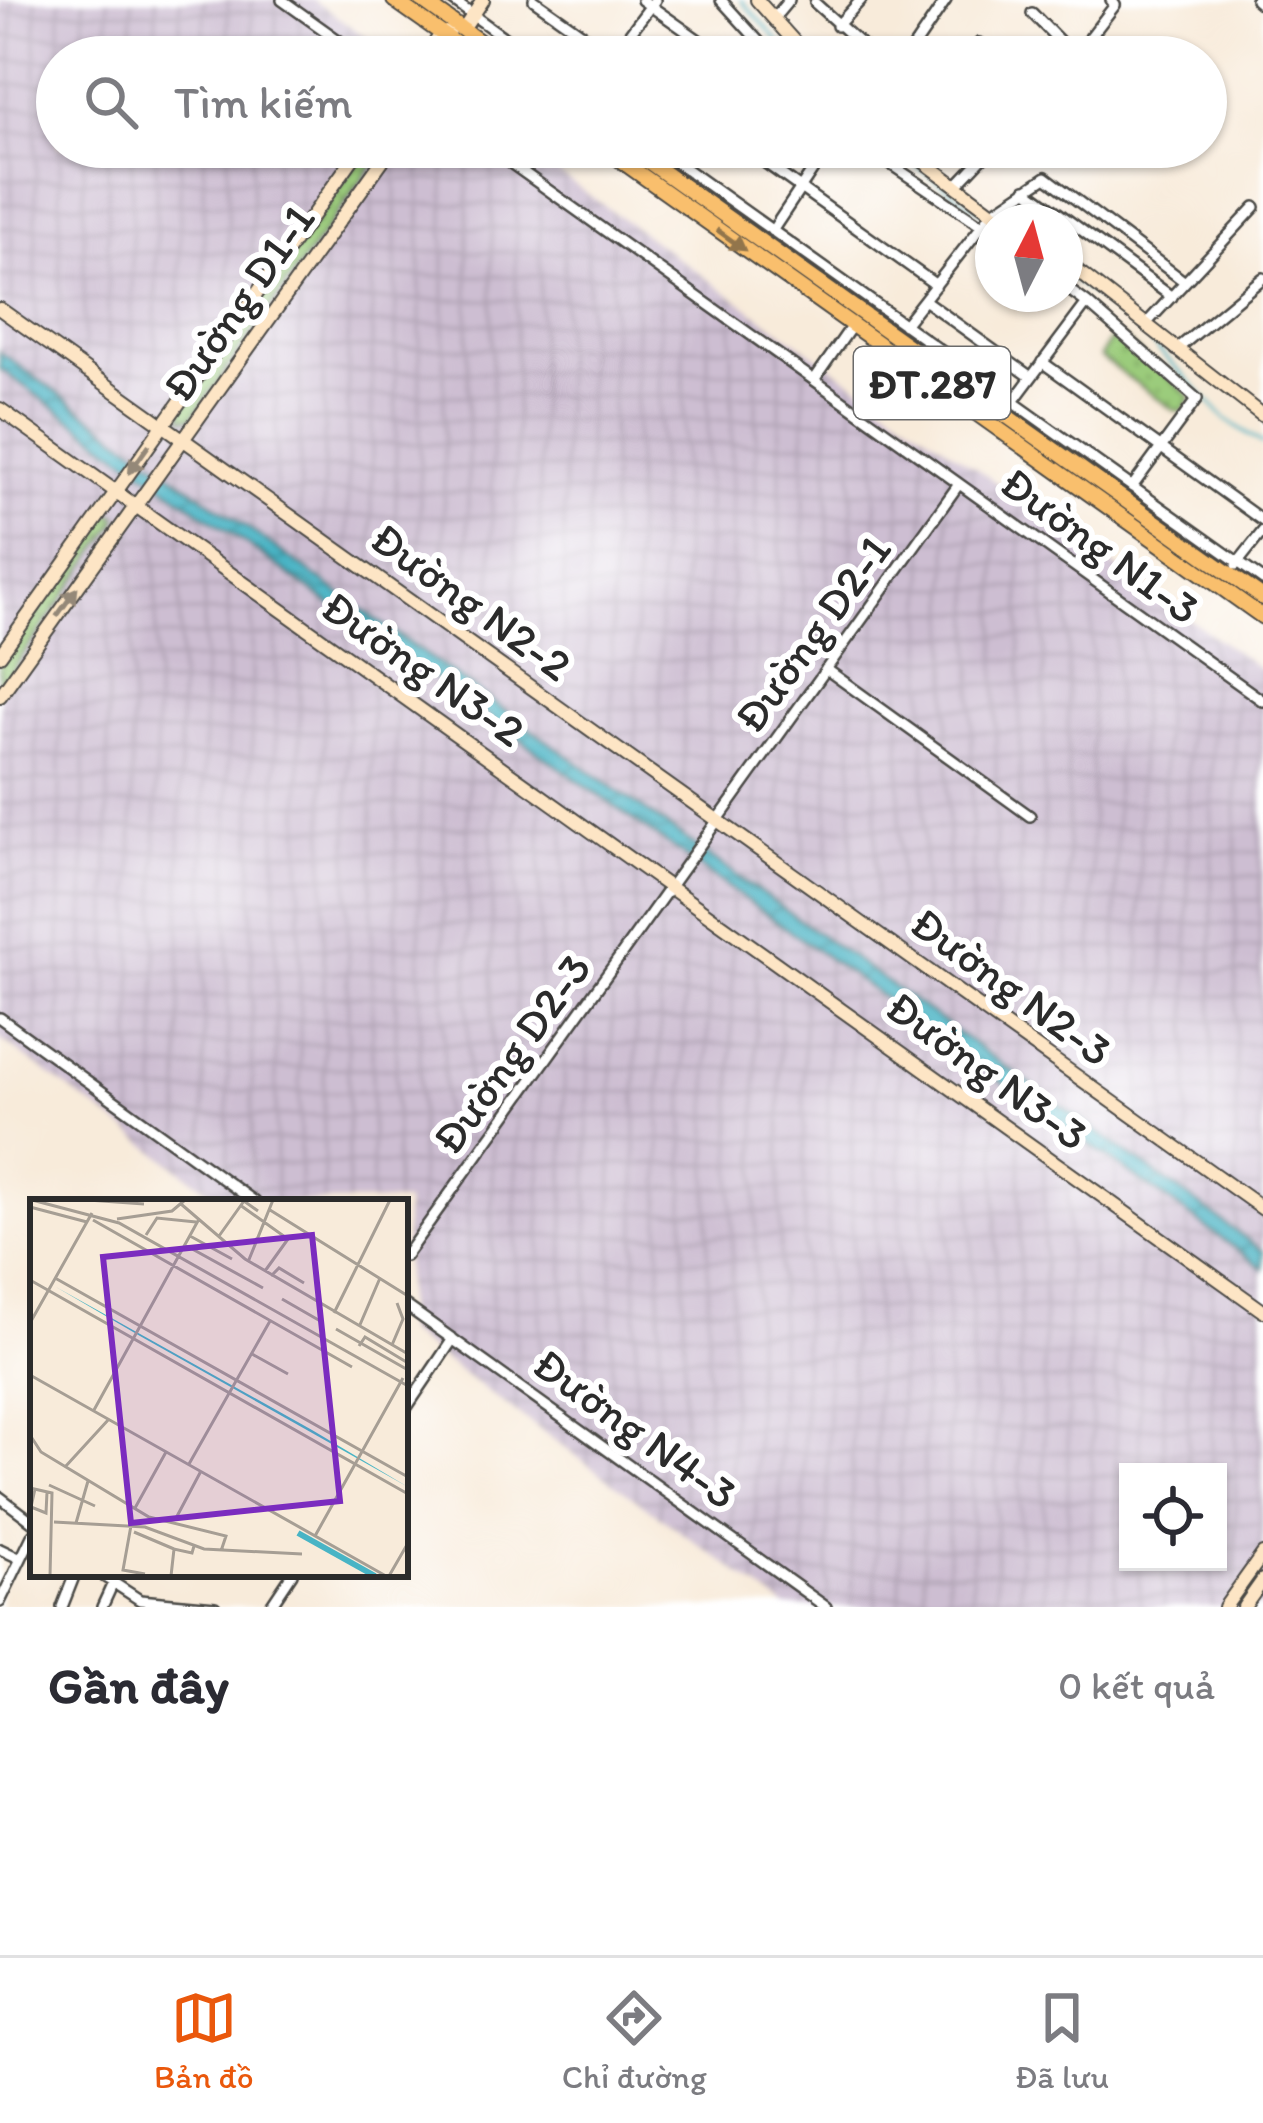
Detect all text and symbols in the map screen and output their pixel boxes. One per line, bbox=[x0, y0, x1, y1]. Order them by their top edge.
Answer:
search box bbox=[36, 36, 1227, 168]
icon: search bbox=[78, 69, 144, 135]
text: Tìm kiếm bbox=[174, 75, 353, 129]
street label: Đường D1-1 bbox=[150, 193, 326, 411]
north arrow bbox=[975, 204, 1083, 312]
one-way arrow bbox=[715, 228, 747, 251]
road number: ĐT.287 bbox=[854, 347, 1010, 419]
one-way arrow bbox=[128, 443, 151, 475]
street label: Đường N1-3 bbox=[991, 455, 1211, 635]
street label: Đường N2-2 bbox=[361, 510, 583, 692]
street label: Đường D2-1 bbox=[722, 524, 902, 742]
street label: Đường N3-2 bbox=[312, 578, 536, 758]
one-way arrow bbox=[55, 586, 79, 618]
street label: Đường N2-3 bbox=[901, 895, 1123, 1077]
street label: Đường D2-3 bbox=[420, 942, 602, 1164]
street label: Đường N3-3 bbox=[877, 979, 1099, 1161]
inset map bbox=[30, 1199, 408, 1577]
street label: Đường N4-3 bbox=[524, 1336, 748, 1520]
map controls bbox=[1119, 1463, 1227, 1571]
button: locate bbox=[1119, 1463, 1227, 1571]
text: Gần đây bbox=[48, 1655, 229, 1716]
text: 0 kết quả bbox=[1058, 1662, 1215, 1709]
tab: Bản đồ bbox=[154, 1985, 254, 2096]
tab: Chỉ đường bbox=[562, 1985, 707, 2096]
tab: Đã lưu bbox=[1015, 1985, 1109, 2096]

